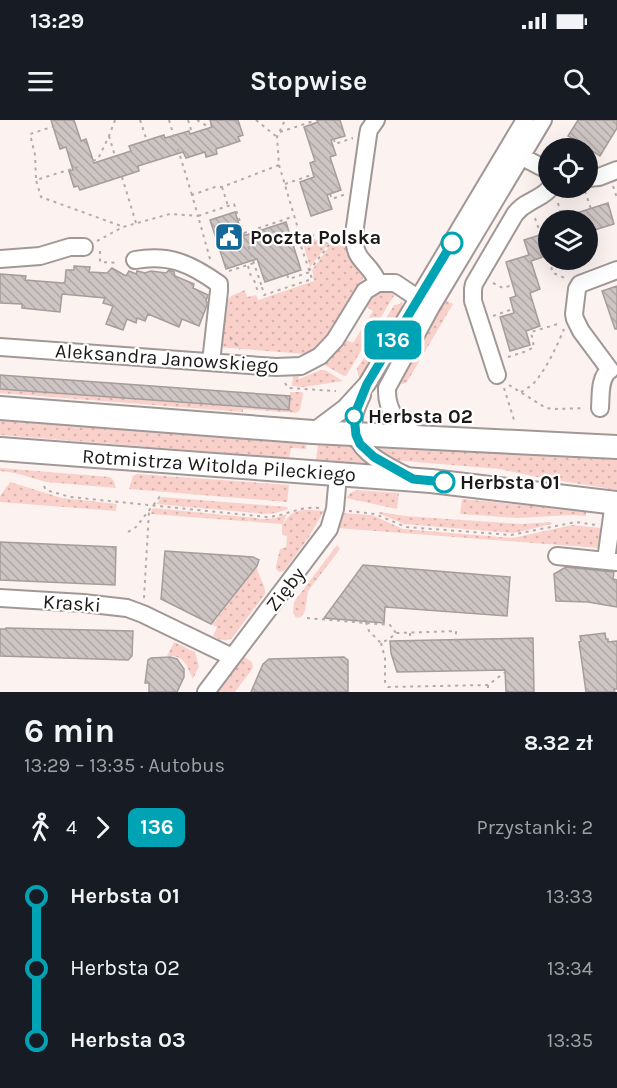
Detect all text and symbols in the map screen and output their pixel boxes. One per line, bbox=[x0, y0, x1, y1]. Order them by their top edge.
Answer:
text: 13:29 bbox=[30, 8, 84, 34]
icon: menu bbox=[24, 65, 57, 98]
text: Stopwise bbox=[250, 65, 367, 97]
icon: search bbox=[560, 65, 593, 98]
map controls bbox=[538, 138, 598, 270]
button: locate bbox=[538, 138, 598, 198]
button: layers bbox=[538, 210, 598, 270]
public building icon: Poczta Polska bbox=[213, 221, 245, 253]
place label: Poczta Polska bbox=[250, 226, 381, 249]
unlabelled marker bbox=[441, 232, 463, 254]
line badge: 136 bbox=[358, 320, 428, 360]
text: 136 bbox=[376, 328, 410, 352]
street label: Aleksandra Janowskiego bbox=[54, 339, 279, 378]
place label: Herbsta 02 bbox=[368, 405, 473, 428]
marker: Herbsta 02 bbox=[345, 407, 363, 425]
street label: Rotmistrza Witolda Pileckiego bbox=[81, 444, 357, 487]
marker: Herbsta 01 bbox=[433, 471, 455, 493]
place label: Herbsta 01 bbox=[460, 471, 560, 494]
street label: Zięby bbox=[261, 563, 310, 616]
street label: Kraski bbox=[42, 590, 102, 617]
text: 6 min bbox=[24, 712, 115, 750]
text: 8.32 zł bbox=[524, 730, 593, 756]
text: 13:29 – 13:35 · Autobus bbox=[24, 754, 225, 777]
icon: walk bbox=[24, 811, 57, 844]
icon: forward bbox=[86, 811, 119, 844]
text: 136 bbox=[140, 815, 173, 839]
text: 4 bbox=[66, 816, 77, 839]
text: Przystanki: 2 bbox=[477, 816, 593, 839]
text: Herbsta 01 bbox=[70, 883, 180, 909]
text: 13:33 bbox=[546, 885, 593, 908]
text: Herbsta 02 bbox=[70, 955, 180, 981]
text: 13:34 bbox=[547, 957, 593, 980]
text: Herbsta 03 bbox=[70, 1027, 186, 1053]
text: 13:35 bbox=[547, 1029, 593, 1052]

